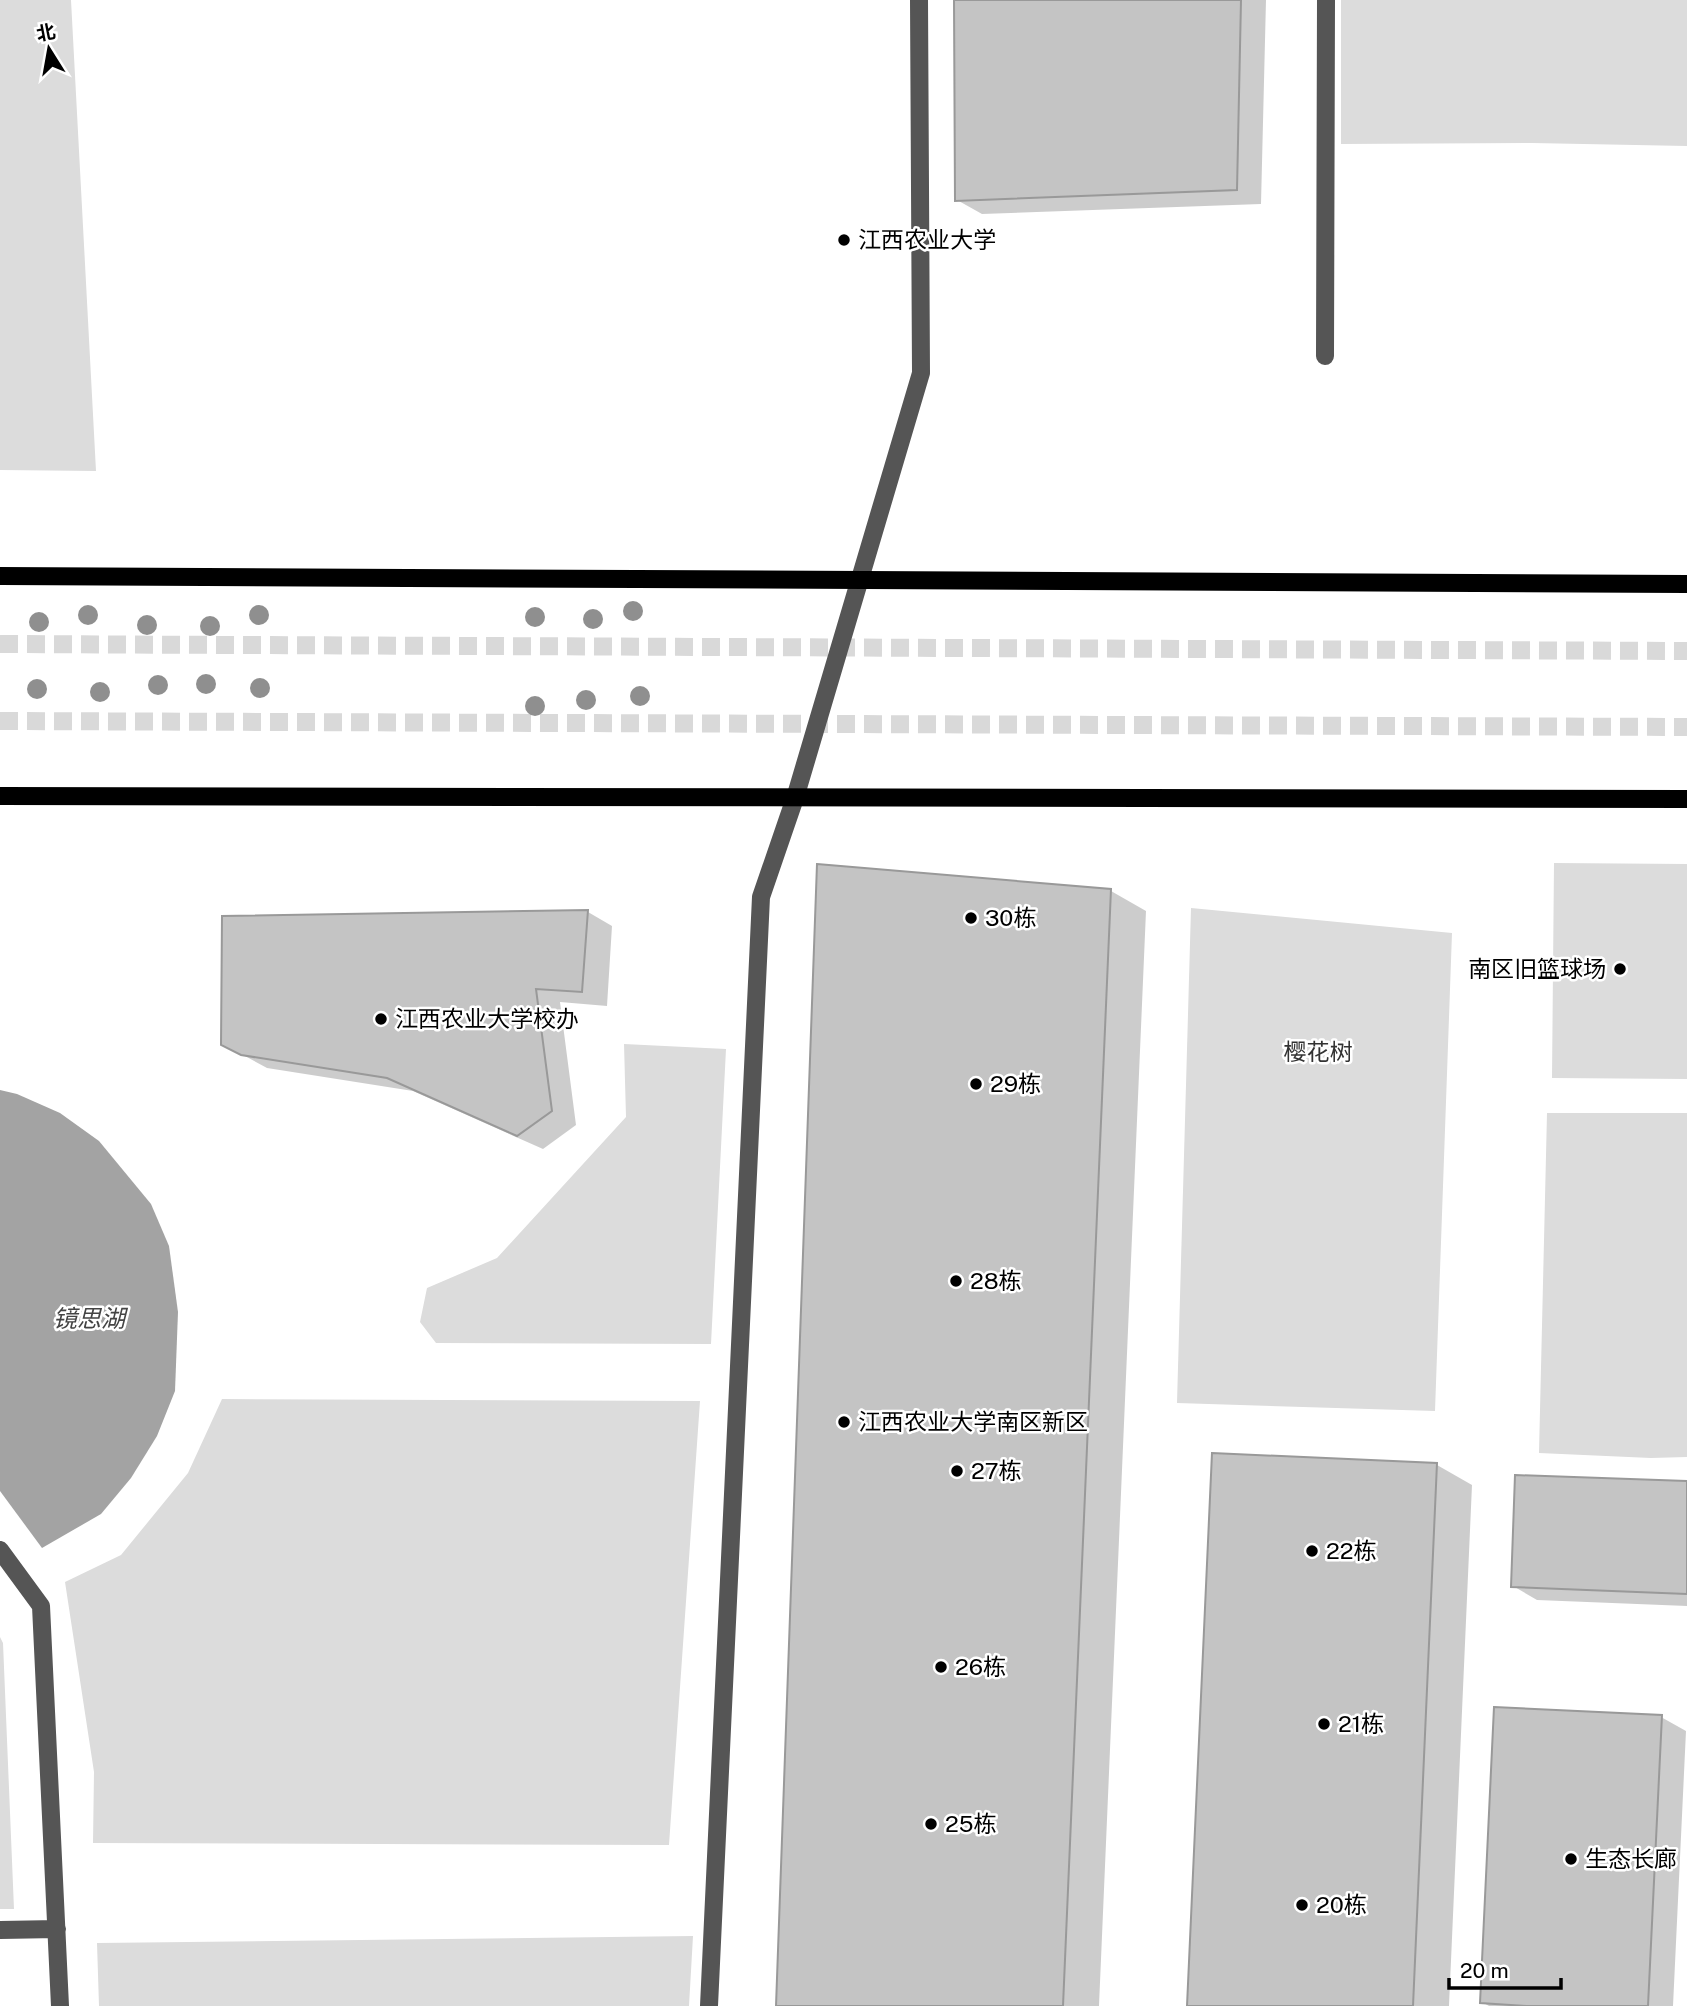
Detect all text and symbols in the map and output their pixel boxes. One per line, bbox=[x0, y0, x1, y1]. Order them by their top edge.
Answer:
north arrow bbox=[14, 14, 84, 84]
text: 北 bbox=[34, 20, 57, 45]
place label: 江西农业大学 bbox=[858, 226, 996, 253]
marker: 江西农业大学 bbox=[836, 232, 852, 248]
place label: 30栋 bbox=[985, 904, 1036, 931]
marker: 30栋 bbox=[963, 910, 979, 926]
place label: 南区旧篮球场 bbox=[1468, 955, 1606, 982]
marker: 南区旧篮球场 bbox=[1612, 961, 1628, 977]
place label: 江西农业大学校办 bbox=[395, 1005, 579, 1032]
marker: 江西农业大学校办 bbox=[373, 1011, 389, 1027]
park label: 樱花树 bbox=[1284, 1038, 1353, 1065]
place label: 29栋 bbox=[990, 1070, 1041, 1097]
marker: 29栋 bbox=[968, 1076, 984, 1092]
place label: 28栋 bbox=[970, 1267, 1022, 1294]
marker: 28栋 bbox=[948, 1273, 964, 1289]
water label: 镜思湖 bbox=[53, 1304, 129, 1332]
place label: 江西农业大学南区新区 bbox=[858, 1408, 1088, 1435]
marker: 江西农业大学南区新区 bbox=[836, 1414, 852, 1430]
place label: 27栋 bbox=[971, 1457, 1022, 1484]
marker: 27栋 bbox=[949, 1463, 965, 1479]
place label: 22栋 bbox=[1326, 1537, 1376, 1564]
marker: 22栋 bbox=[1304, 1543, 1320, 1559]
place label: 26栋 bbox=[955, 1653, 1006, 1680]
marker: 26栋 bbox=[933, 1659, 949, 1675]
place label: 21栋 bbox=[1338, 1710, 1384, 1737]
marker: 21栋 bbox=[1316, 1716, 1332, 1732]
place label: 25栋 bbox=[945, 1810, 996, 1837]
marker: 25栋 bbox=[923, 1816, 939, 1832]
place label: 生态长廊 bbox=[1585, 1845, 1677, 1872]
marker: 生态长廊 bbox=[1563, 1851, 1579, 1867]
place label: 20栋 bbox=[1316, 1891, 1367, 1918]
marker: 20栋 bbox=[1294, 1897, 1310, 1913]
scale bar bbox=[1449, 1946, 1561, 1990]
text: 20 m bbox=[1460, 1958, 1509, 1983]

